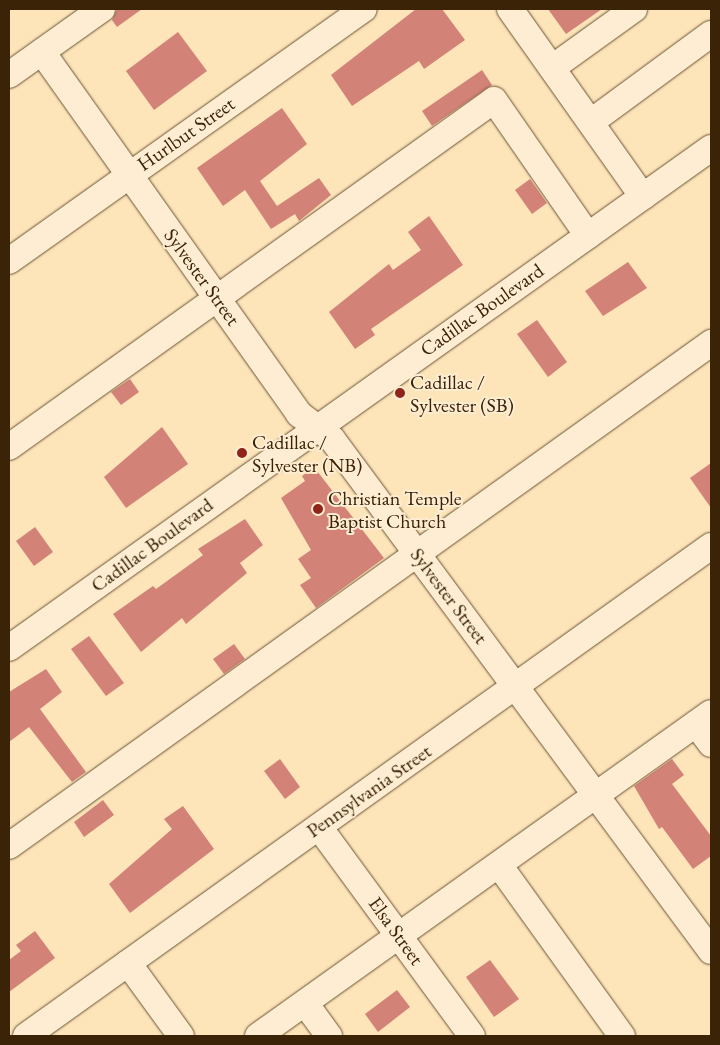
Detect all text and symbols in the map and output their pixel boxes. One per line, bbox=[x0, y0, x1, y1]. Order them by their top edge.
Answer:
street label: Hurlbut Street bbox=[133, 92, 239, 176]
street label: Sylvester Street bbox=[159, 224, 245, 330]
street label: Cadillac Boulevard bbox=[416, 259, 548, 361]
place label: Cadillac / Sylvester (SB) bbox=[410, 370, 514, 417]
marker: Cadillac / Sylvester (SB) bbox=[394, 387, 406, 399]
place label: Cadillac / Sylvester (NB) bbox=[252, 430, 362, 477]
marker: Cadillac / Sylvester (NB) bbox=[236, 447, 248, 459]
place label: Christian Temple Baptist Church bbox=[328, 486, 462, 533]
street label: Cadillac Boulevard bbox=[86, 493, 218, 597]
marker: Christian Temple Baptist Church bbox=[312, 503, 324, 515]
street label: Sylvester Street bbox=[405, 543, 493, 649]
street label: Pennsylvania Street bbox=[302, 739, 436, 843]
street label: Elsa Street bbox=[363, 892, 429, 970]

